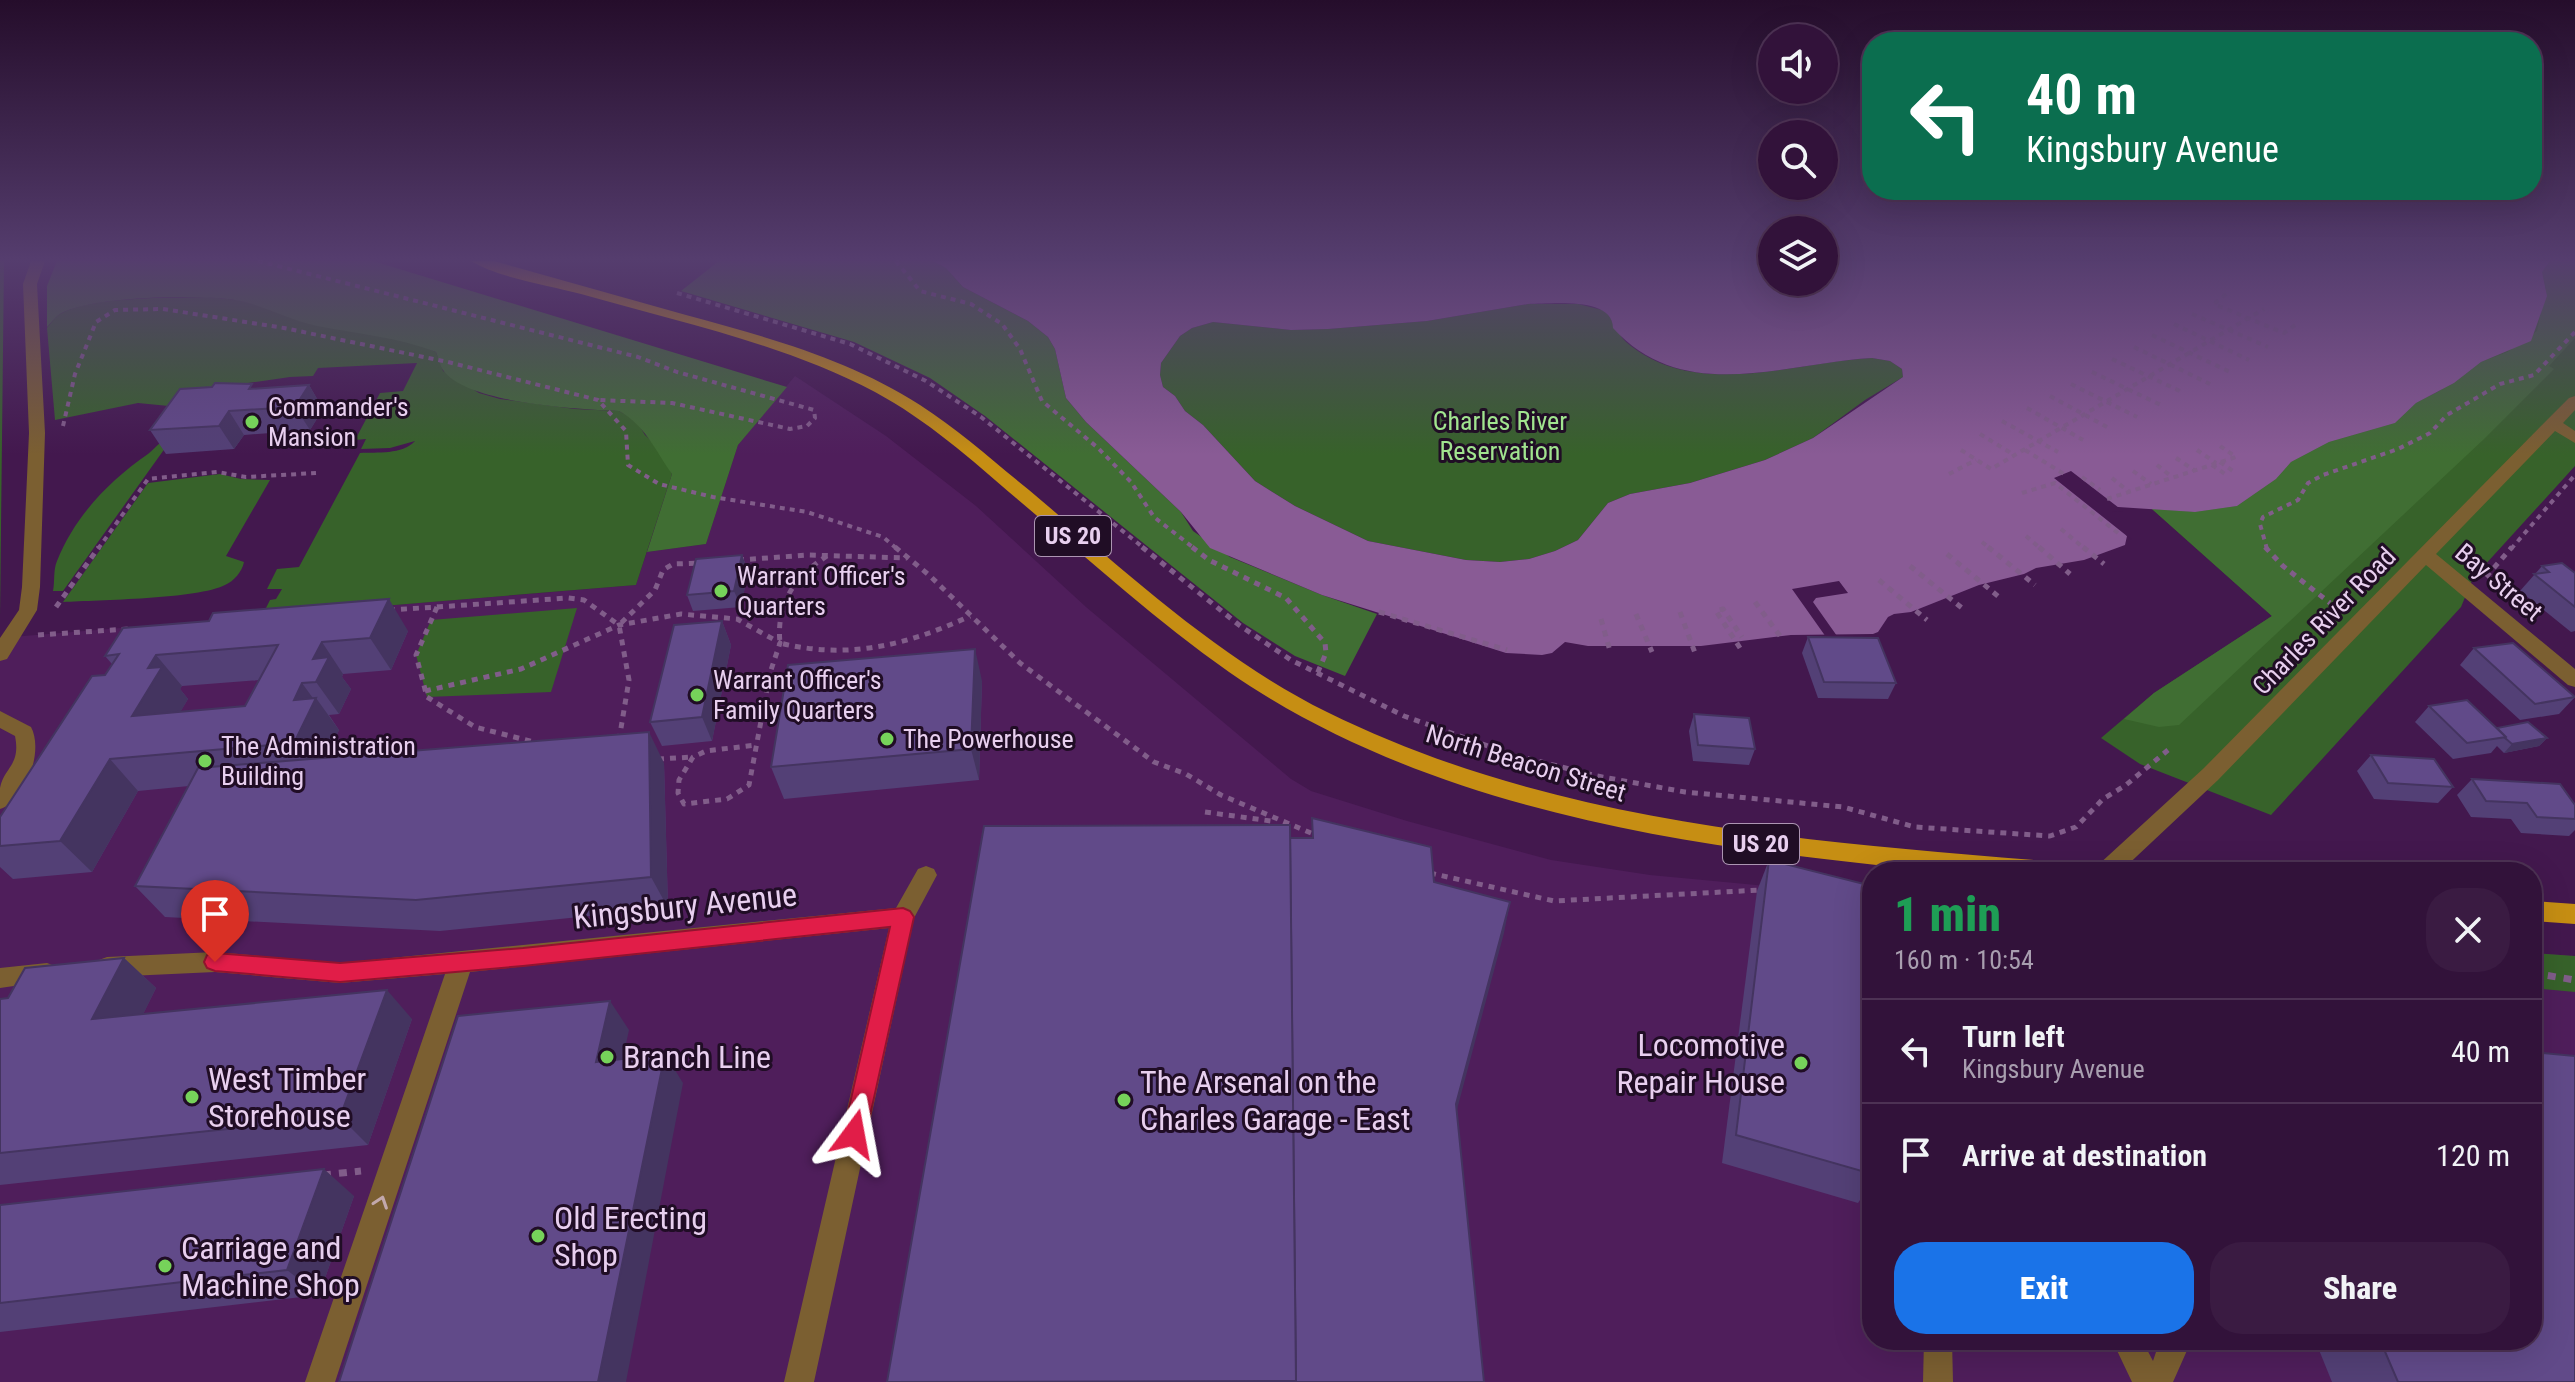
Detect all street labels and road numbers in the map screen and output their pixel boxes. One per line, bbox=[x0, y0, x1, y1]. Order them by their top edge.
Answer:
road number: US 20 bbox=[1035, 516, 1111, 556]
street label: Bay Street bbox=[2449, 537, 2549, 627]
street label: Charles River Road bbox=[2246, 541, 2402, 701]
street label: North Beacon Street bbox=[1422, 718, 1630, 808]
road number: US 20 bbox=[1723, 824, 1799, 864]
street label: Kingsbury Avenue bbox=[571, 875, 799, 937]

